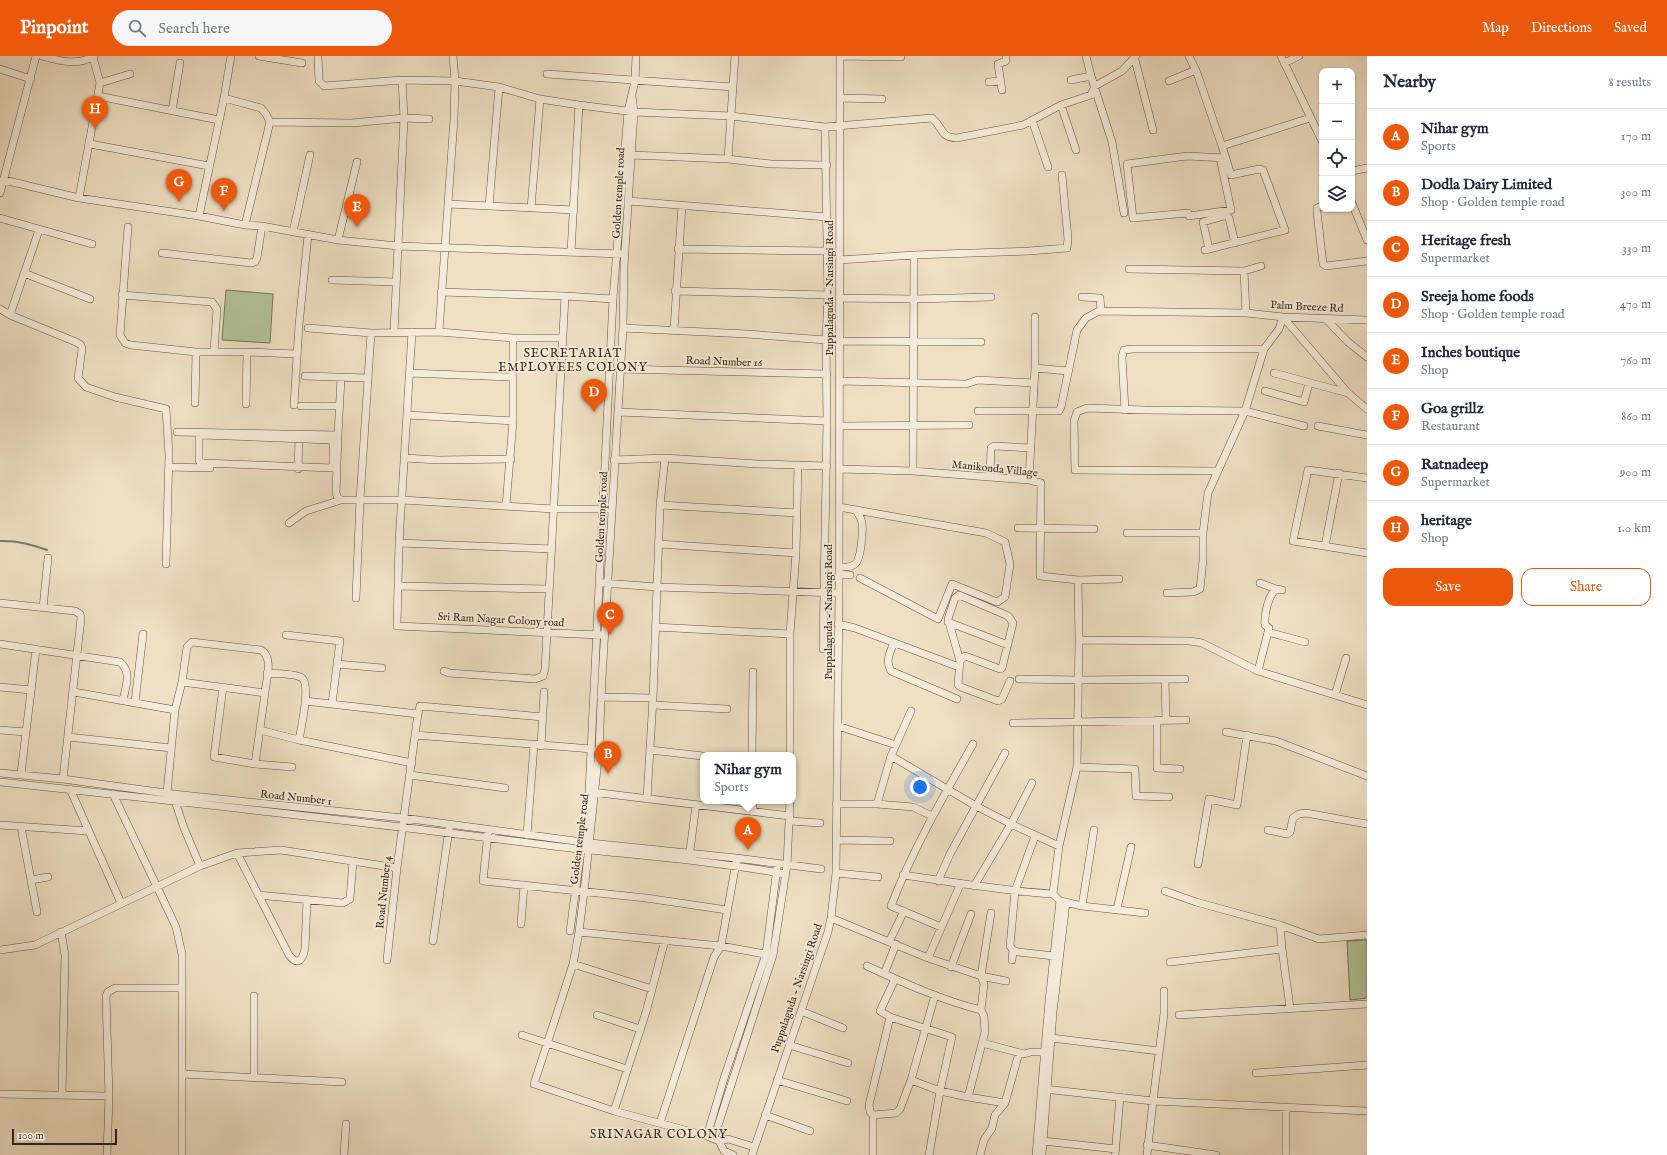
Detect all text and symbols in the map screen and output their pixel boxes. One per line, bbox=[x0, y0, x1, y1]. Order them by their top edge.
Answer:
search box bbox=[112, 10, 392, 46]
text: Pinpoint bbox=[20, 16, 88, 40]
icon: search bbox=[126, 17, 148, 39]
text: Search here bbox=[158, 19, 230, 38]
text: Map bbox=[1482, 19, 1509, 37]
text: Directions bbox=[1531, 19, 1592, 37]
text: Saved bbox=[1614, 19, 1647, 37]
map controls bbox=[1319, 68, 1355, 212]
button: + bbox=[1319, 68, 1355, 104]
text: Nearby bbox=[1383, 72, 1436, 93]
text: 8 results bbox=[1608, 74, 1651, 91]
pin: H bbox=[82, 96, 108, 129]
button: − bbox=[1319, 104, 1355, 140]
text: Nihar gym bbox=[1421, 119, 1489, 138]
text: A bbox=[1392, 128, 1400, 145]
text: 170 m bbox=[1621, 128, 1651, 145]
text: Sports bbox=[1421, 138, 1456, 155]
button: locate bbox=[1319, 140, 1355, 176]
street label: Golden temple road bbox=[610, 147, 628, 239]
pin: G bbox=[166, 169, 192, 202]
text: Dodla Dairy Limited bbox=[1421, 175, 1552, 194]
button: layers bbox=[1319, 176, 1355, 212]
pin: F bbox=[211, 178, 237, 211]
text: B bbox=[1392, 184, 1400, 201]
text: 300 m bbox=[1620, 184, 1651, 201]
pin: E bbox=[344, 194, 370, 227]
text: Shop · Golden temple road bbox=[1421, 194, 1565, 211]
street label: Puppalaguda - Narsingi Road bbox=[823, 220, 837, 356]
text: Heritage fresh bbox=[1421, 231, 1511, 250]
text: C bbox=[1391, 240, 1401, 257]
text: 330 m bbox=[1622, 240, 1651, 257]
text: Supermarket bbox=[1421, 250, 1490, 267]
text: Sreeja home foods bbox=[1421, 287, 1534, 306]
text: D bbox=[1391, 296, 1401, 313]
text: 470 m bbox=[1620, 296, 1651, 313]
street label: Palm Breeze Rd bbox=[1270, 298, 1344, 316]
text: Shop · Golden temple road bbox=[1421, 306, 1565, 323]
text: Inches boutique bbox=[1421, 343, 1520, 362]
district label: SECRETARIAT EMPLOYEES COLONY bbox=[498, 346, 648, 375]
text: E bbox=[1391, 352, 1401, 369]
text: 760 m bbox=[1620, 352, 1651, 369]
street label: Road Number 16 bbox=[685, 354, 763, 370]
text: Shop bbox=[1421, 362, 1449, 379]
pin: D bbox=[581, 379, 607, 412]
text: Goa grillz bbox=[1421, 399, 1484, 418]
text: F bbox=[1392, 408, 1400, 425]
text: 860 m bbox=[1621, 408, 1651, 425]
text: Restaurant bbox=[1421, 418, 1480, 435]
text: Ratnadeep bbox=[1421, 455, 1488, 474]
street label: Manikonda Village bbox=[951, 458, 1039, 480]
text: G bbox=[1391, 464, 1401, 481]
text: 900 m bbox=[1620, 464, 1651, 481]
street label: Golden temple road bbox=[593, 471, 611, 563]
text: Supermarket bbox=[1421, 474, 1490, 491]
text: heritage bbox=[1421, 511, 1472, 530]
text: H bbox=[1390, 520, 1402, 537]
text: 1.0 km bbox=[1617, 520, 1651, 537]
text: Shop bbox=[1421, 530, 1449, 547]
street label: Puppalaguda - Narsingi Road bbox=[822, 544, 836, 680]
button: Save bbox=[1383, 568, 1513, 606]
button: Share bbox=[1521, 568, 1651, 606]
pin: C bbox=[597, 602, 623, 635]
street label: Sri Ram Nagar Colony road bbox=[437, 610, 565, 630]
pin: B bbox=[595, 741, 621, 774]
popup bbox=[700, 752, 796, 804]
text: Nihar gym bbox=[714, 760, 782, 779]
your location bbox=[910, 777, 930, 797]
text: Sports bbox=[714, 779, 749, 796]
street label: Road Number 1 bbox=[259, 787, 332, 809]
street label: Golden temple road bbox=[567, 793, 593, 885]
pin: A bbox=[735, 817, 761, 850]
street label: Road Number 4 bbox=[373, 854, 395, 929]
street label: Puppalaguda - Narsingi Road bbox=[768, 922, 826, 1055]
scale bar bbox=[12, 1127, 117, 1146]
district label: SRINAGAR COLONY bbox=[590, 1127, 728, 1142]
text: 100 m bbox=[18, 1129, 44, 1143]

